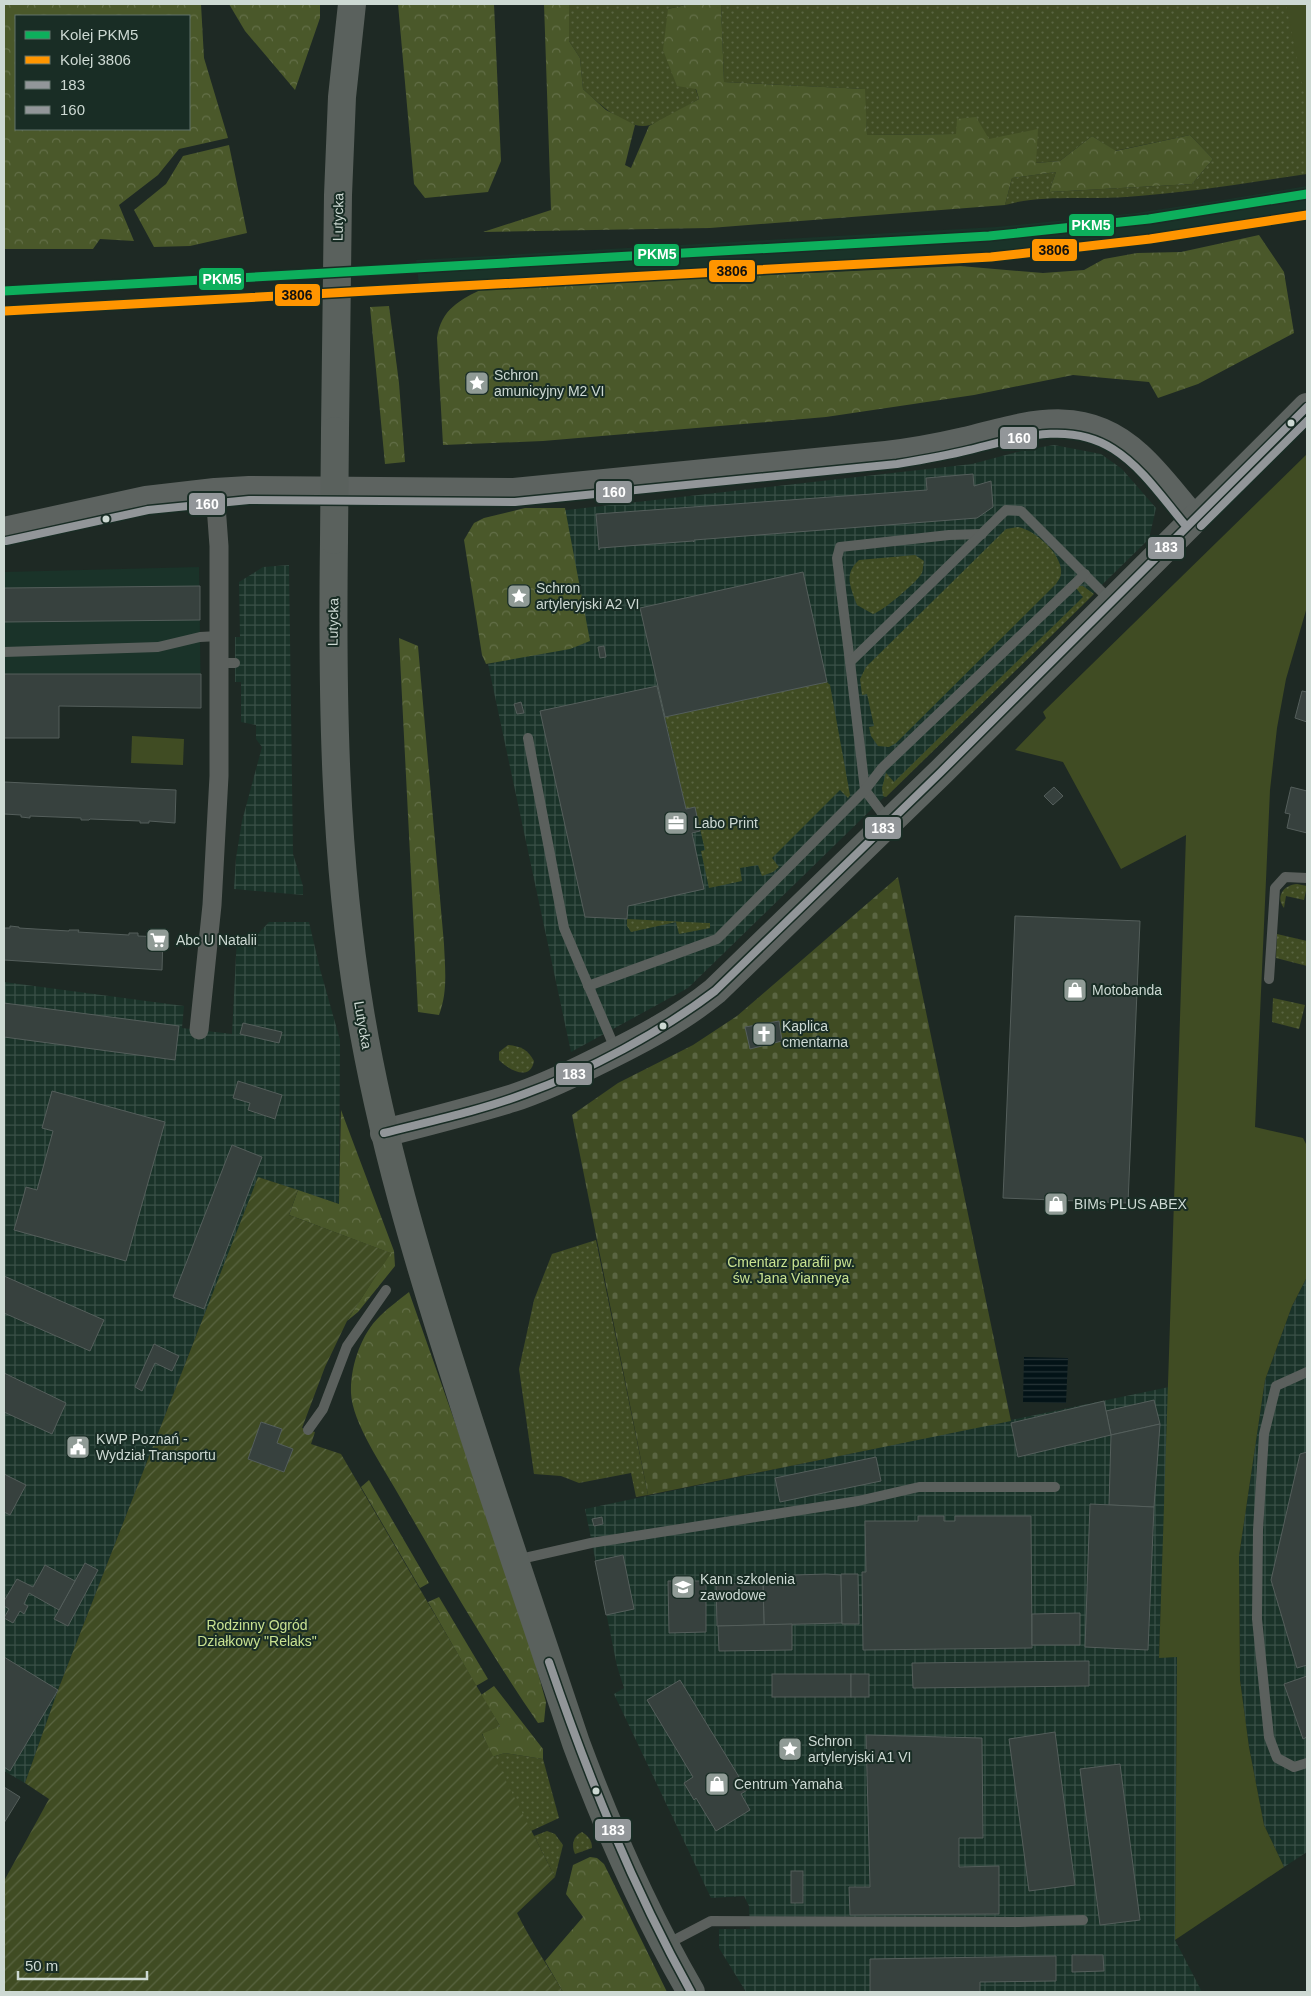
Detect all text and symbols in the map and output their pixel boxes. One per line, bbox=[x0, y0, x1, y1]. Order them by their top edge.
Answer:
legend bbox=[15, 15, 190, 130]
text: Kolej PKM5 bbox=[60, 26, 138, 43]
text: Kolej 3806 bbox=[60, 51, 131, 68]
text: 183 bbox=[60, 76, 85, 93]
text: 160 bbox=[60, 101, 85, 118]
street label: Lutycka bbox=[330, 193, 346, 241]
line badge: PKM5 bbox=[1068, 213, 1115, 237]
text: PKM5 bbox=[1072, 217, 1111, 233]
line badge: 3806 bbox=[1031, 238, 1078, 262]
text: 3806 bbox=[1038, 242, 1070, 258]
line badge: PKM5 bbox=[633, 243, 680, 267]
text: PKM5 bbox=[638, 246, 677, 262]
line badge: 3806 bbox=[708, 259, 756, 283]
text: 3806 bbox=[716, 263, 748, 279]
line badge: PKM5 bbox=[198, 267, 245, 291]
text: PKM5 bbox=[203, 271, 242, 287]
line badge: 3806 bbox=[274, 283, 321, 307]
text: 3806 bbox=[281, 287, 313, 303]
place label: Schron amunicyjny M2 VI bbox=[494, 367, 604, 399]
place icon: Schron amunicyjny M2 VI bbox=[464, 370, 490, 396]
unlabelled marker bbox=[1286, 418, 1296, 428]
line badge: 160 bbox=[999, 426, 1038, 450]
text: 160 bbox=[1007, 430, 1031, 446]
line badge: 160 bbox=[595, 480, 633, 504]
text: 160 bbox=[602, 484, 626, 500]
line badge: 160 bbox=[188, 492, 226, 516]
text: 160 bbox=[195, 496, 219, 512]
unlabelled marker bbox=[101, 514, 111, 524]
line badge: 183 bbox=[1147, 536, 1185, 560]
text: 183 bbox=[1154, 539, 1178, 555]
place label: Schron artyleryjski A2 VI bbox=[536, 580, 639, 612]
place icon: Schron artyleryjski A2 VI bbox=[506, 583, 532, 609]
street label: Lutycka bbox=[325, 598, 341, 646]
office icon: Labo Print bbox=[663, 810, 689, 836]
place label: Labo Print bbox=[694, 815, 758, 831]
line badge: 183 bbox=[864, 816, 902, 840]
text: 183 bbox=[871, 820, 895, 836]
supermarket icon: Abc U Natalii bbox=[145, 927, 171, 953]
place label: Abc U Natalii bbox=[176, 932, 257, 948]
shop icon: Motobanda bbox=[1062, 977, 1088, 1003]
place label: Motobanda bbox=[1092, 982, 1162, 998]
street label: Lutycka bbox=[351, 1000, 375, 1050]
place label: Kaplica cmentarna bbox=[782, 1018, 848, 1050]
unlabelled marker bbox=[658, 1021, 668, 1031]
church icon: Kaplica cmentarna bbox=[751, 1021, 777, 1047]
line badge: 183 bbox=[555, 1062, 593, 1086]
text: 183 bbox=[562, 1066, 586, 1082]
shop icon: BIMs PLUS ABEX bbox=[1043, 1191, 1069, 1217]
place label: BIMs PLUS ABEX bbox=[1074, 1196, 1187, 1212]
park label: Cmentarz parafii pw. św. Jana Vianneya bbox=[727, 1254, 855, 1286]
place label: KWP Poznań - Wydział Transportu bbox=[96, 1431, 216, 1463]
public building icon: KWP Poznań - Wydział Transportu bbox=[65, 1434, 91, 1460]
place label: Kann szkolenia zawodowe bbox=[700, 1571, 795, 1603]
school or university icon: Kann szkolenia zawodowe bbox=[670, 1574, 696, 1600]
park label: Rodzinny Ogród Działkowy "Relaks" bbox=[197, 1617, 317, 1649]
place label: Schron artyleryjski A1 VI bbox=[808, 1733, 911, 1765]
place icon: Schron artyleryjski A1 VI bbox=[777, 1736, 803, 1762]
shop icon: Centrum Yamaha bbox=[704, 1771, 730, 1797]
place label: Centrum Yamaha bbox=[734, 1776, 843, 1792]
unlabelled marker bbox=[591, 1786, 601, 1796]
line badge: 183 bbox=[594, 1818, 632, 1842]
text: 183 bbox=[601, 1822, 625, 1838]
scale bar bbox=[18, 1948, 146, 1980]
text: 50 m bbox=[25, 1957, 58, 1974]

